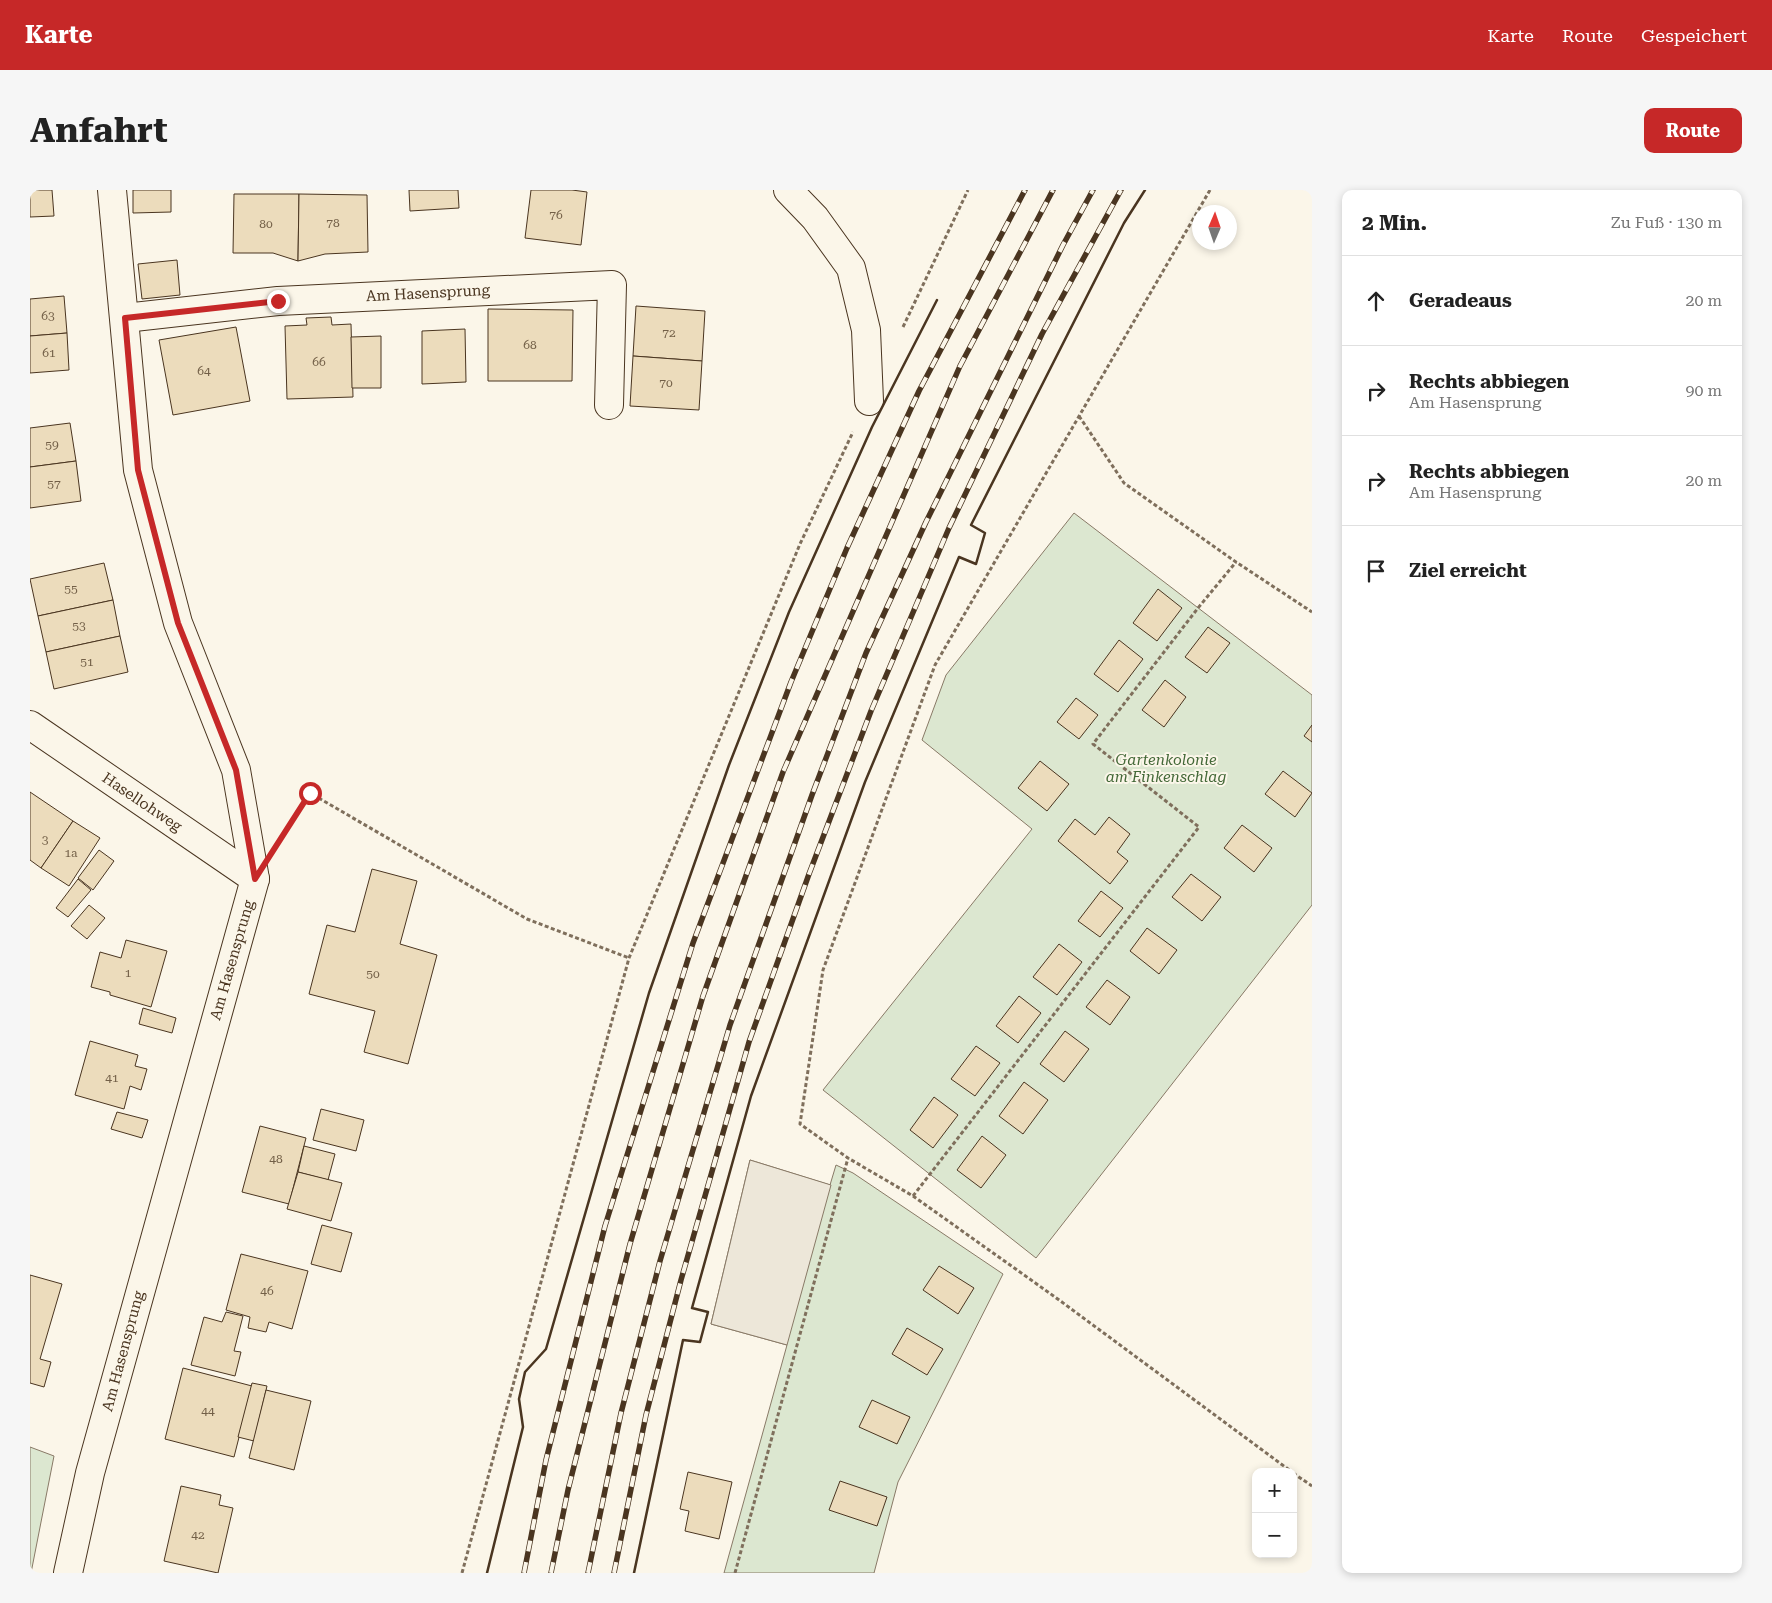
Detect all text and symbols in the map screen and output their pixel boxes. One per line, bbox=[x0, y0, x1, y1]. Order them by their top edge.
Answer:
text: Karte bbox=[25, 21, 93, 49]
text: Karte bbox=[1487, 25, 1534, 46]
text: Route bbox=[1562, 25, 1613, 46]
text: Gespeichert bbox=[1641, 25, 1747, 46]
button: Route bbox=[1644, 108, 1742, 153]
text: Anfahrt bbox=[30, 110, 168, 151]
north arrow bbox=[1192, 205, 1237, 250]
house number: 76 bbox=[549, 208, 563, 222]
text: 2 Min. bbox=[1362, 211, 1427, 235]
text: Zu Fuß · 130 m bbox=[1611, 213, 1722, 232]
house number: 78 bbox=[326, 216, 340, 230]
house number: 80 bbox=[259, 217, 273, 231]
street label: Am Hasensprung bbox=[366, 281, 491, 305]
icon: ahead bbox=[1362, 287, 1390, 315]
text: Geradeaus bbox=[1409, 289, 1512, 312]
route end bbox=[267, 290, 290, 313]
text: 20 m bbox=[1685, 291, 1722, 310]
house number: 63 bbox=[41, 309, 55, 323]
house number: 72 bbox=[662, 326, 676, 340]
house number: 68 bbox=[523, 338, 537, 352]
house number: 61 bbox=[42, 346, 56, 360]
house number: 66 bbox=[312, 355, 326, 369]
house number: 64 bbox=[197, 364, 211, 378]
text: Rechts abbiegen bbox=[1409, 370, 1569, 393]
house number: 70 bbox=[659, 376, 673, 390]
icon: right bbox=[1362, 377, 1390, 405]
text: 90 m bbox=[1685, 381, 1722, 400]
text: Am Hasensprung bbox=[1409, 393, 1541, 412]
house number: 59 bbox=[45, 438, 59, 452]
text: Rechts abbiegen bbox=[1409, 460, 1569, 483]
icon: right bbox=[1362, 467, 1390, 495]
text: 20 m bbox=[1685, 471, 1722, 490]
house number: 57 bbox=[47, 477, 61, 491]
text: Am Hasensprung bbox=[1409, 483, 1541, 502]
icon: arrive bbox=[1362, 557, 1390, 585]
text: Ziel erreicht bbox=[1409, 559, 1527, 582]
house number: 55 bbox=[64, 582, 78, 596]
house number: 53 bbox=[72, 619, 86, 633]
house number: 51 bbox=[80, 655, 94, 669]
park label: Gartenkolonie am Finkenschlag bbox=[1106, 751, 1226, 786]
street label: Hasellohweg bbox=[99, 769, 186, 836]
route start bbox=[299, 782, 322, 805]
house number: 3 bbox=[42, 833, 49, 847]
house number: 1a bbox=[64, 846, 78, 860]
street label: Am Hasensprung bbox=[206, 897, 258, 1022]
house number: 1 bbox=[125, 966, 132, 980]
house number: 50 bbox=[366, 967, 380, 981]
house number: 41 bbox=[105, 1071, 119, 1085]
house number: 48 bbox=[269, 1152, 283, 1166]
house number: 46 bbox=[260, 1284, 274, 1298]
street label: Am Hasensprung bbox=[98, 1288, 148, 1413]
house number: 44 bbox=[201, 1404, 215, 1418]
map controls bbox=[1252, 1468, 1297, 1558]
button: + bbox=[1252, 1468, 1297, 1513]
button: − bbox=[1252, 1513, 1297, 1558]
house number: 42 bbox=[191, 1528, 205, 1542]

